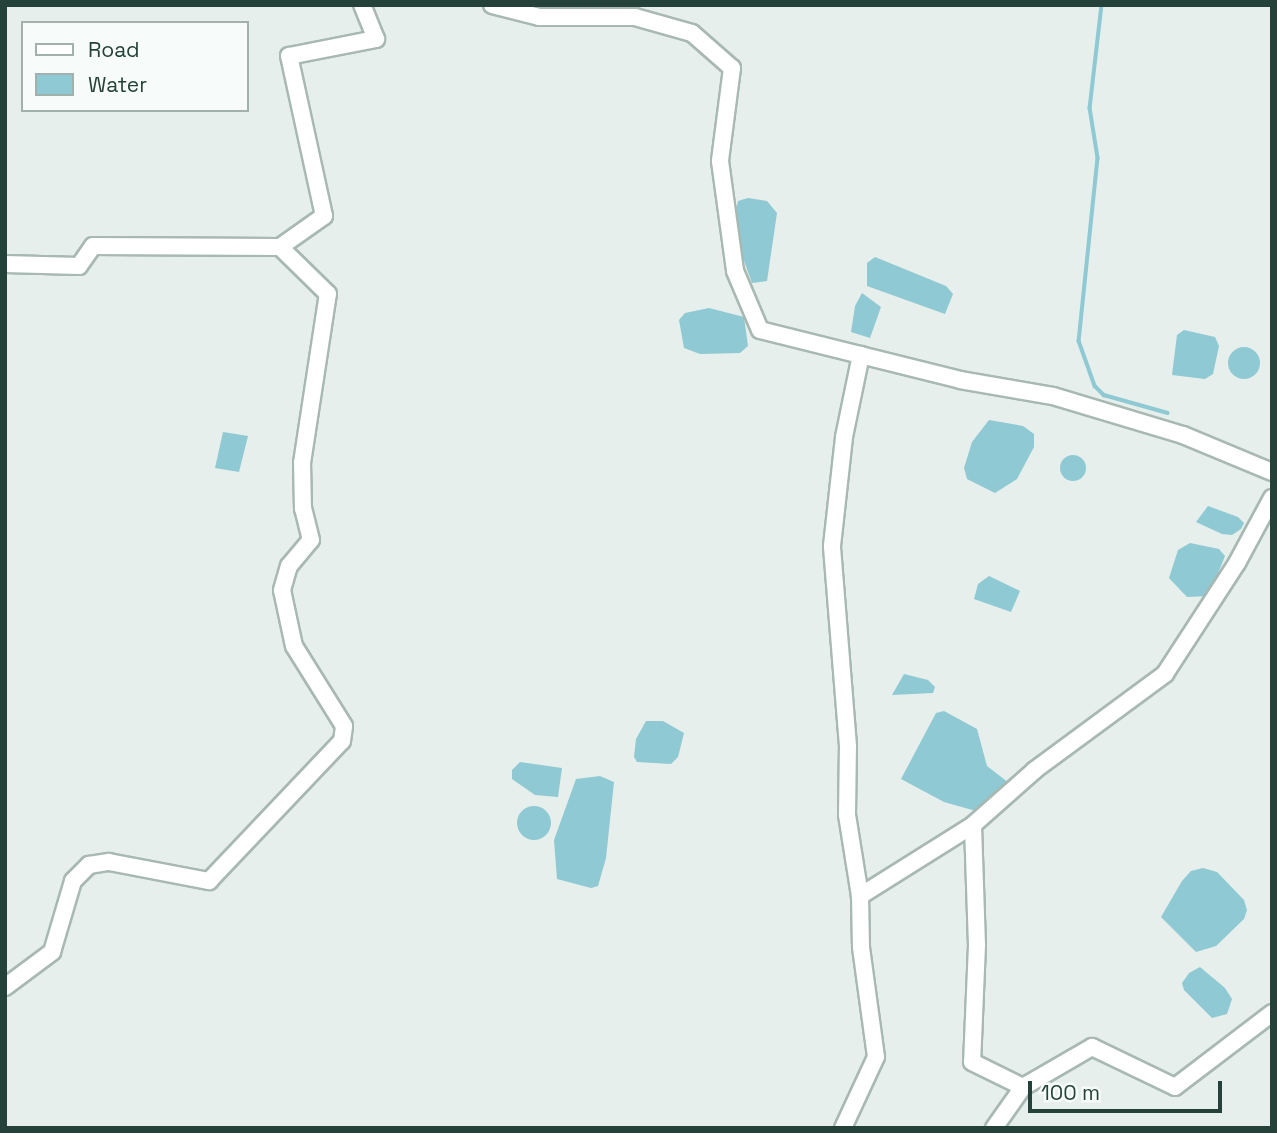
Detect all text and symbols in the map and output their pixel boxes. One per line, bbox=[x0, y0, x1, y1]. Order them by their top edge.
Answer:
legend bbox=[21, 21, 248, 112]
text: Road bbox=[88, 36, 140, 63]
text: Water bbox=[88, 71, 147, 98]
scale bar bbox=[1032, 1066, 1226, 1110]
text: 100 m bbox=[1041, 1079, 1100, 1106]

